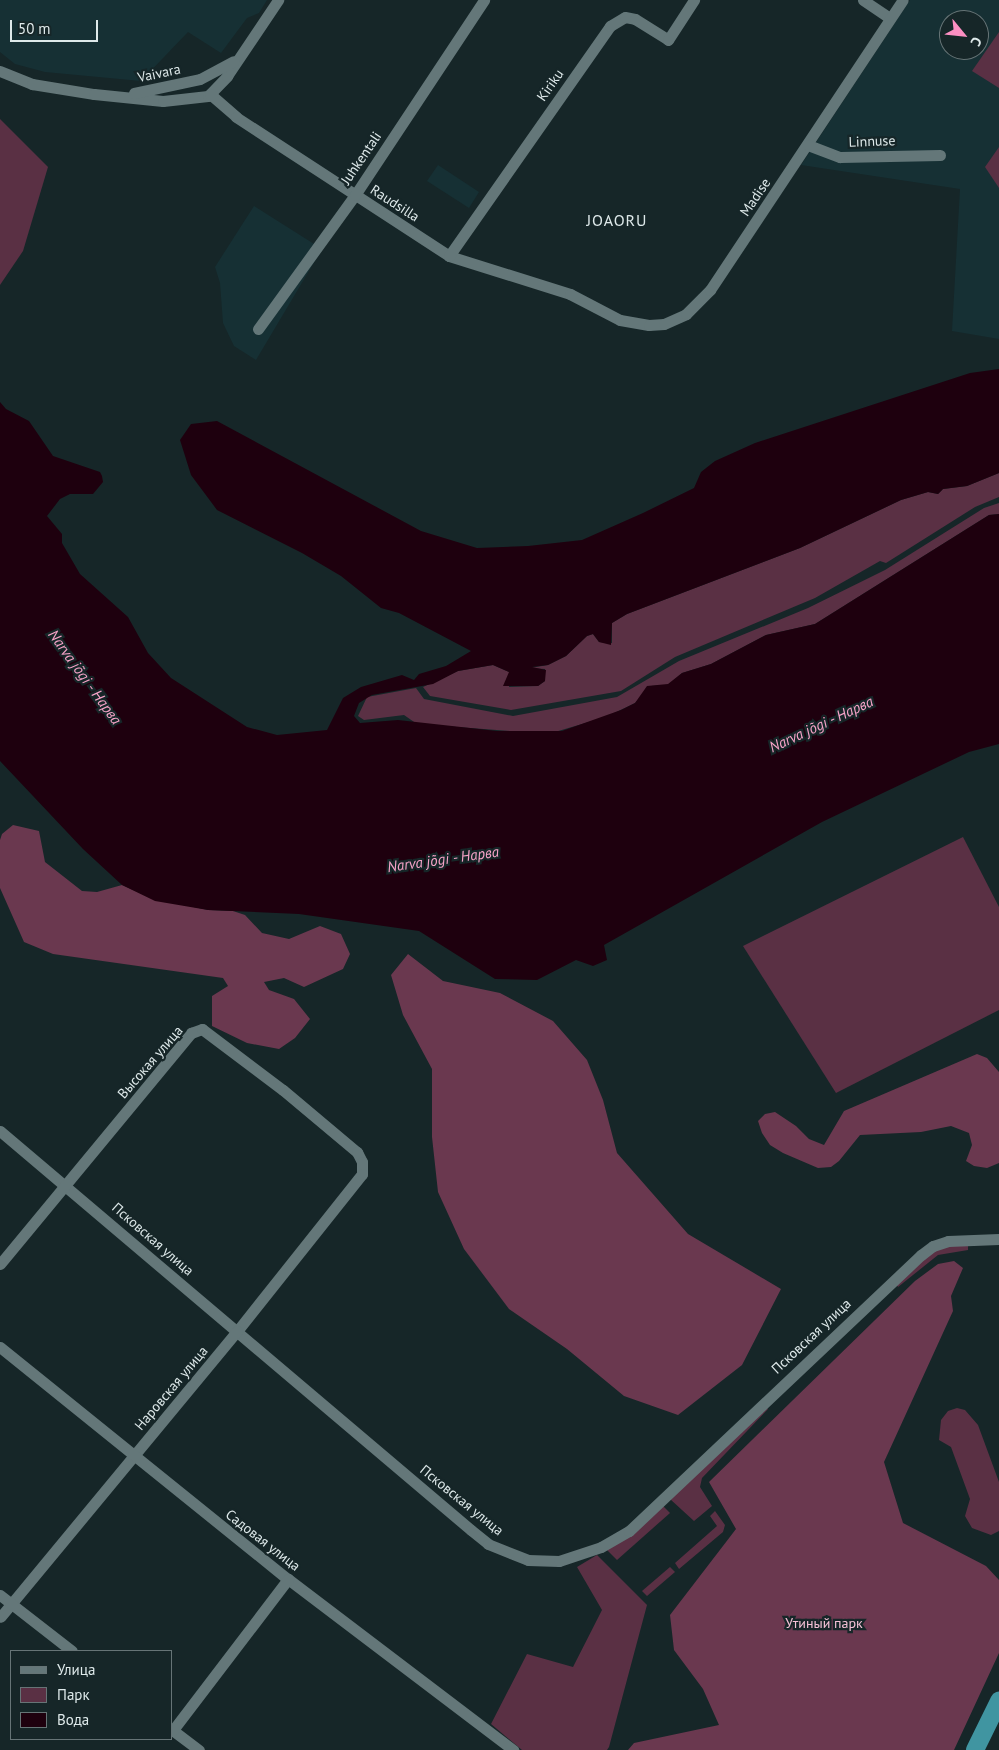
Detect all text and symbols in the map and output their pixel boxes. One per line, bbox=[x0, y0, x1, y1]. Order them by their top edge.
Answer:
scale bar bbox=[12, 10, 100, 42]
north arrow bbox=[939, 10, 989, 60]
text: 50 m bbox=[18, 19, 51, 38]
text: С bbox=[967, 34, 986, 49]
street label: Vaivara bbox=[136, 60, 182, 86]
street label: Kiriku bbox=[533, 66, 567, 104]
street label: Juhkentali bbox=[337, 128, 385, 188]
street label: Linnuse bbox=[848, 132, 896, 150]
street label: Madise bbox=[736, 175, 774, 219]
street label: Raudsilla bbox=[367, 181, 423, 225]
district label: JOAORU bbox=[586, 210, 648, 230]
water label: Narva jõgi - Нарва bbox=[44, 626, 126, 728]
water label: Narva jõgi - Нарва bbox=[766, 692, 876, 756]
water label: Narva jõgi - Нарва bbox=[385, 842, 501, 876]
street label: Высокая улица bbox=[114, 1022, 186, 1102]
street label: Псковская улица bbox=[109, 1199, 197, 1279]
street label: Псковская улица bbox=[768, 1295, 854, 1377]
street label: Наровская улица bbox=[131, 1343, 211, 1433]
street label: Псковская улица bbox=[417, 1461, 507, 1539]
street label: Садовая улица bbox=[222, 1506, 304, 1574]
park label: Утиный парк bbox=[785, 1615, 863, 1631]
legend bbox=[10, 1650, 172, 1740]
text: Улица bbox=[57, 1660, 95, 1679]
text: Парк bbox=[57, 1685, 90, 1704]
text: Вода bbox=[57, 1710, 89, 1729]

